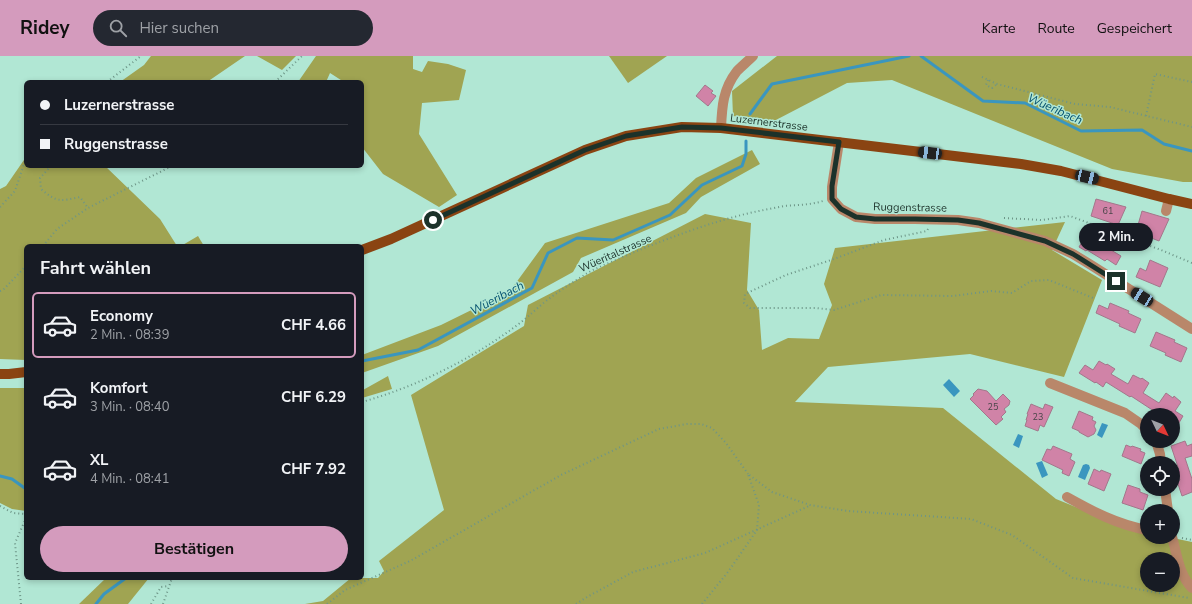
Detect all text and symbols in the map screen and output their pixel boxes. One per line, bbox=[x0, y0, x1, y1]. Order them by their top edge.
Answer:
search box bbox=[93, 10, 373, 46]
text: Ridey bbox=[20, 15, 69, 41]
icon: search bbox=[107, 17, 129, 39]
text: Hier suchen bbox=[139, 18, 219, 38]
text: Karte bbox=[982, 19, 1016, 38]
text: Route bbox=[1038, 19, 1075, 38]
text: Gespeichert bbox=[1097, 19, 1172, 38]
water label: Wüeribach bbox=[1025, 90, 1085, 128]
text: Luzernerstrasse bbox=[64, 95, 174, 115]
street label: Luzernerstrasse bbox=[729, 110, 809, 135]
text: Ruggenstrasse bbox=[64, 134, 168, 154]
car bbox=[917, 146, 943, 160]
car bbox=[1074, 168, 1100, 186]
street label: Ruggenstrasse bbox=[873, 199, 947, 216]
house number: 61 bbox=[1103, 205, 1113, 217]
route start bbox=[424, 211, 442, 229]
callout: 2 Min. bbox=[1079, 223, 1153, 251]
text: 2 Min. bbox=[1098, 228, 1134, 246]
street label: Wüeritalstrasse bbox=[576, 231, 654, 276]
text: Fahrt wählen bbox=[40, 256, 151, 280]
route end bbox=[1107, 272, 1125, 290]
water label: Wüeribach bbox=[467, 277, 527, 319]
car bbox=[1129, 286, 1155, 308]
text: Economy bbox=[90, 306, 153, 326]
icon: car bbox=[42, 307, 78, 343]
text: CHF 4.66 bbox=[281, 315, 346, 335]
text: 2 Min. · 08:39 bbox=[90, 326, 169, 344]
text: Komfort bbox=[90, 378, 148, 398]
icon: car bbox=[42, 379, 78, 415]
text: CHF 6.29 bbox=[281, 387, 346, 407]
text: 3 Min. · 08:40 bbox=[90, 398, 169, 416]
house number: 25 bbox=[988, 401, 998, 413]
north arrow bbox=[1140, 408, 1180, 448]
map controls bbox=[1140, 408, 1180, 592]
house number: 23 bbox=[1033, 411, 1043, 423]
text: XL bbox=[90, 450, 109, 470]
icon: car bbox=[42, 451, 78, 487]
button: locate bbox=[1140, 456, 1180, 496]
text: CHF 7.92 bbox=[281, 459, 346, 479]
text: 4 Min. · 08:41 bbox=[90, 470, 169, 488]
button: + bbox=[1140, 504, 1180, 544]
button: Bestätigen bbox=[40, 526, 348, 572]
button: − bbox=[1140, 552, 1180, 592]

